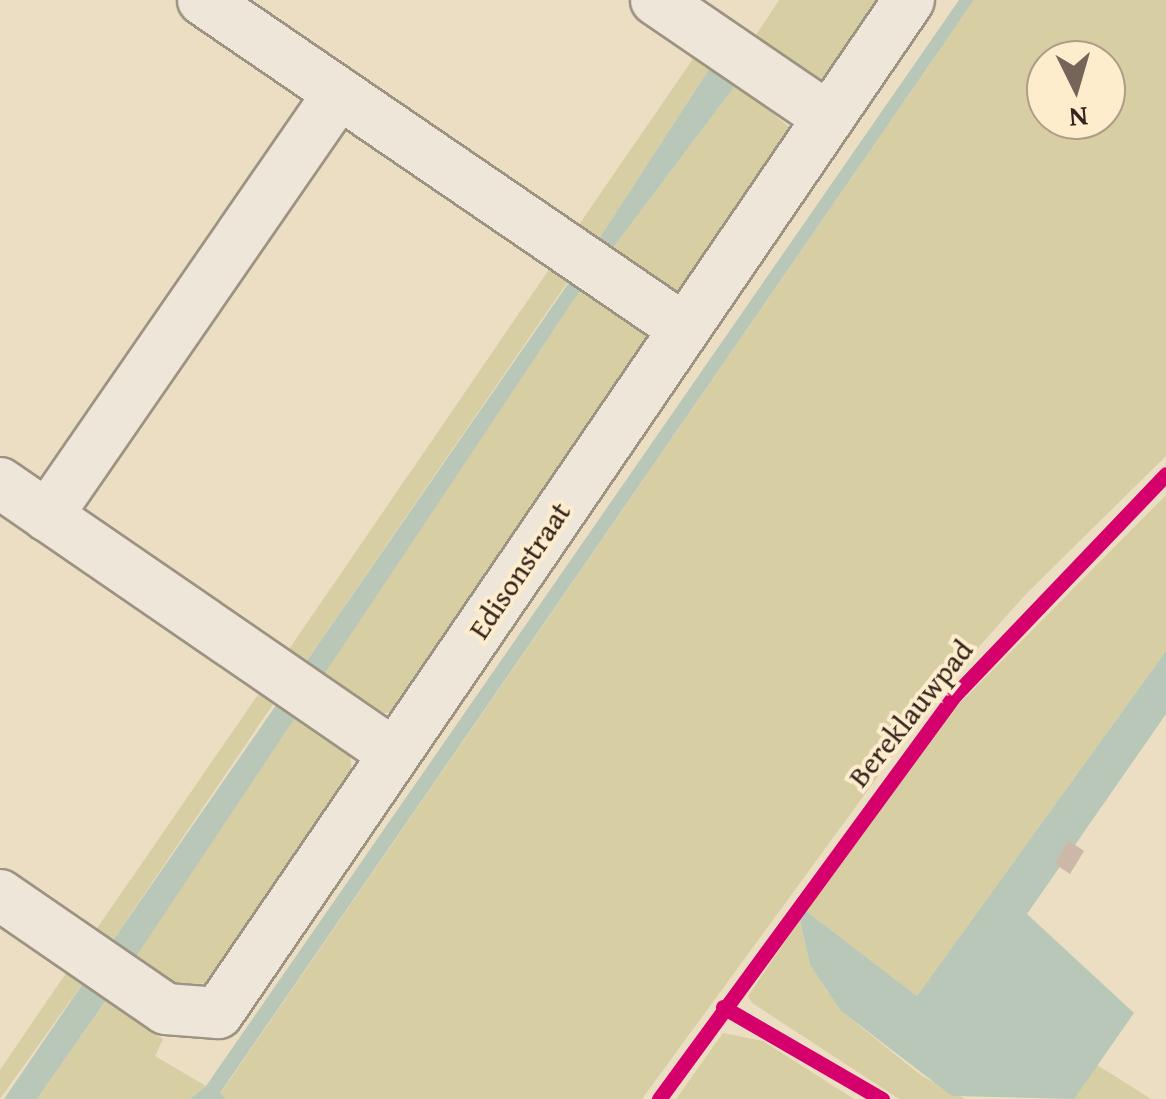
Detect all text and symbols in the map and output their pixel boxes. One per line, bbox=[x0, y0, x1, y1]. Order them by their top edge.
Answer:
north arrow bbox=[1026, 40, 1126, 140]
text: N bbox=[1067, 97, 1090, 140]
street label: Edisonstraat bbox=[460, 495, 578, 645]
street label: Bereklauwpad bbox=[840, 632, 980, 794]

